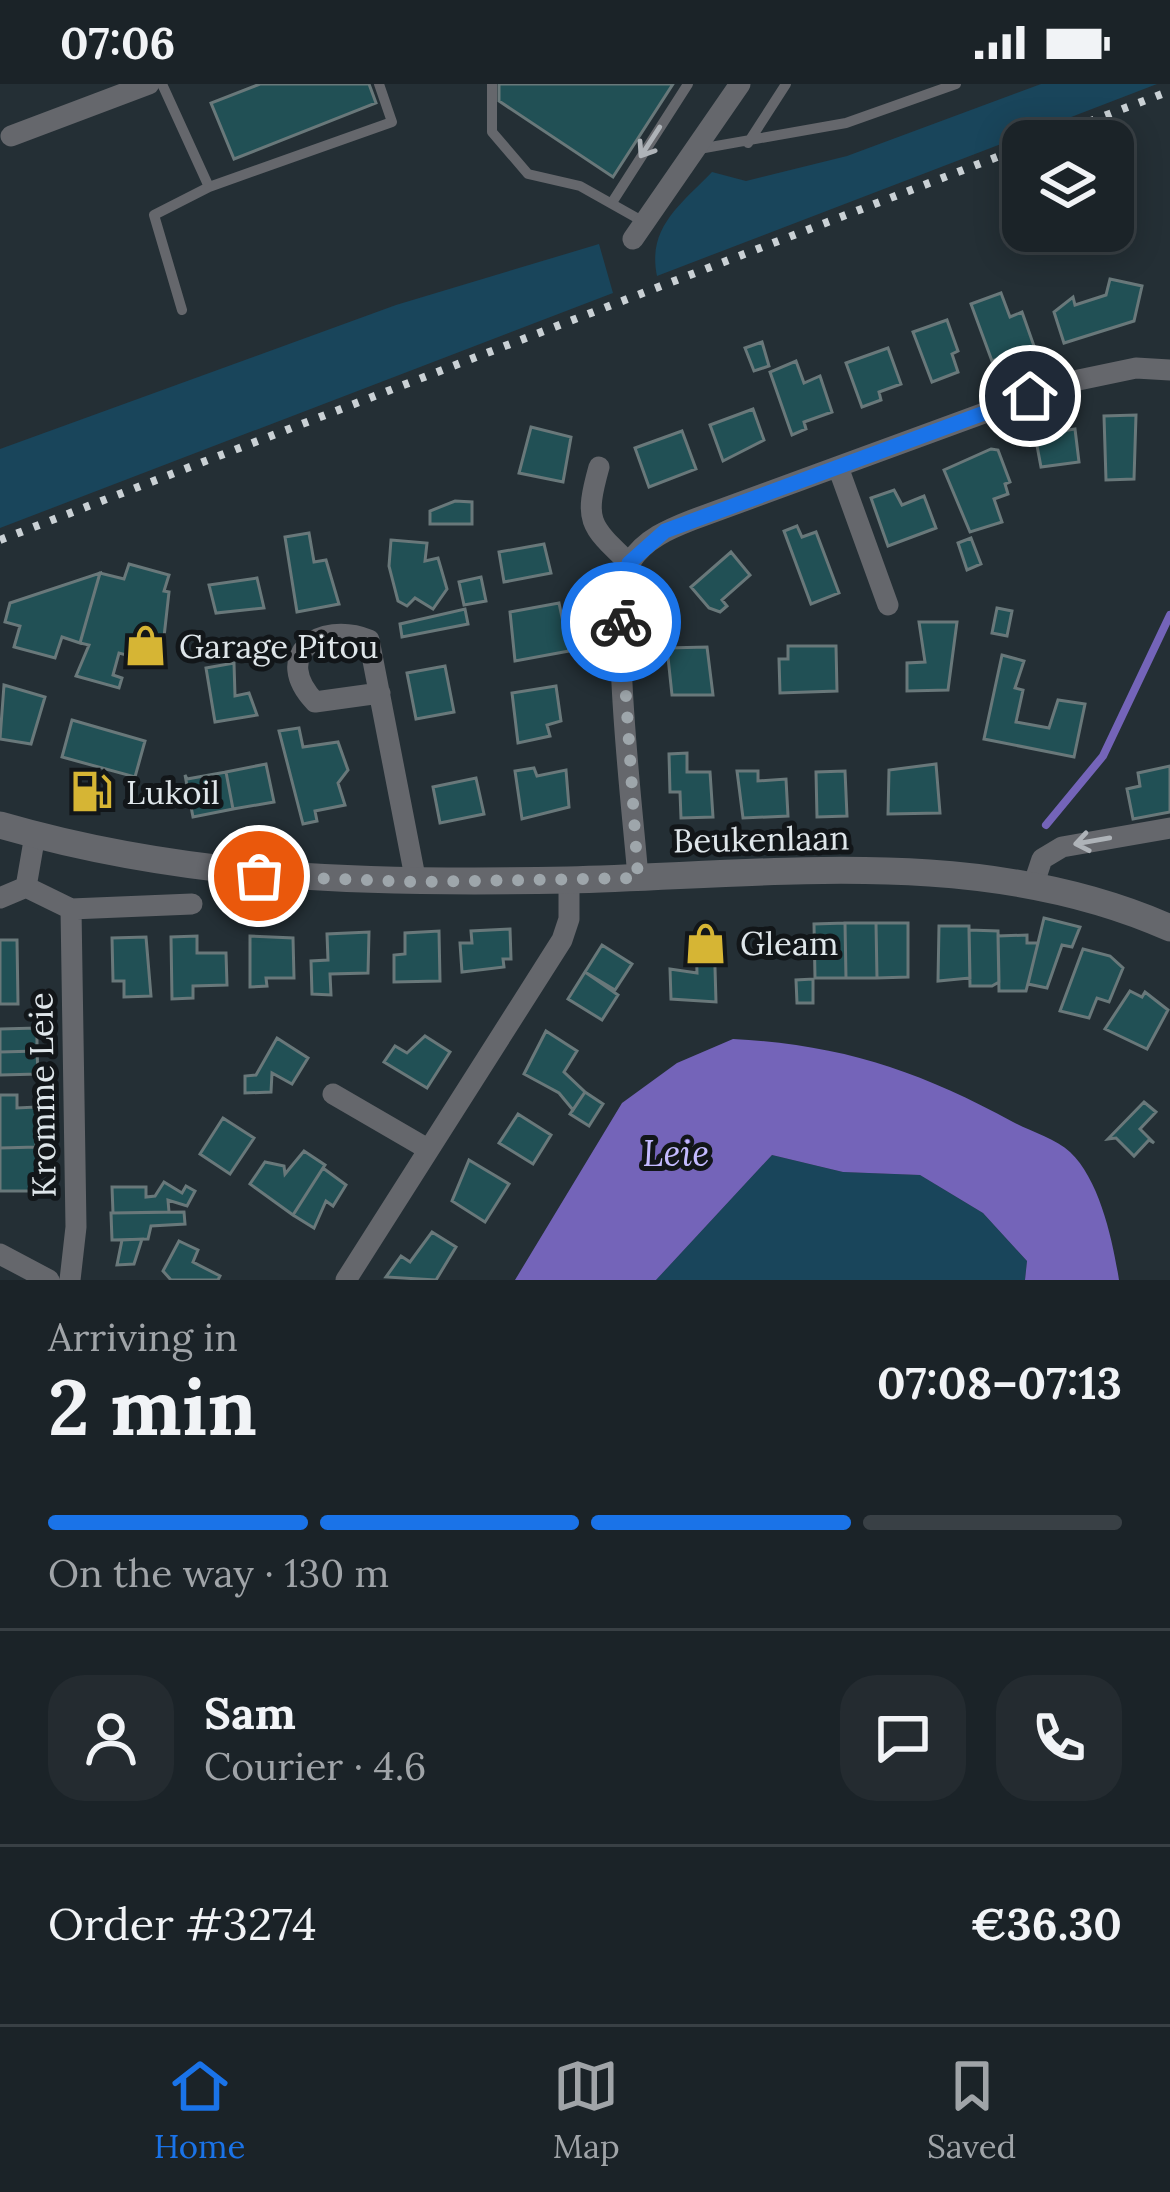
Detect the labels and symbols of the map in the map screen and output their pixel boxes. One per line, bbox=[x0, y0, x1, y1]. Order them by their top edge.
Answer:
one-way arrow bbox=[638, 125, 663, 159]
pin bbox=[979, 345, 1081, 447]
courier bbox=[561, 562, 681, 682]
shop icon: Garage Pitou bbox=[122, 623, 168, 669]
place label: Garage Pitou bbox=[179, 625, 378, 667]
fuel station icon: Lukoil bbox=[69, 769, 115, 815]
place label: Lukoil bbox=[126, 771, 220, 813]
street label: Beukenlaan bbox=[672, 816, 850, 862]
pin bbox=[208, 825, 310, 927]
one-way arrow bbox=[1073, 831, 1112, 854]
shop icon: Gleam bbox=[683, 920, 729, 966]
place label: Gleam bbox=[740, 922, 838, 964]
street label: Kromme Leie bbox=[19, 992, 65, 1198]
water label: Leie bbox=[643, 1130, 709, 1176]

